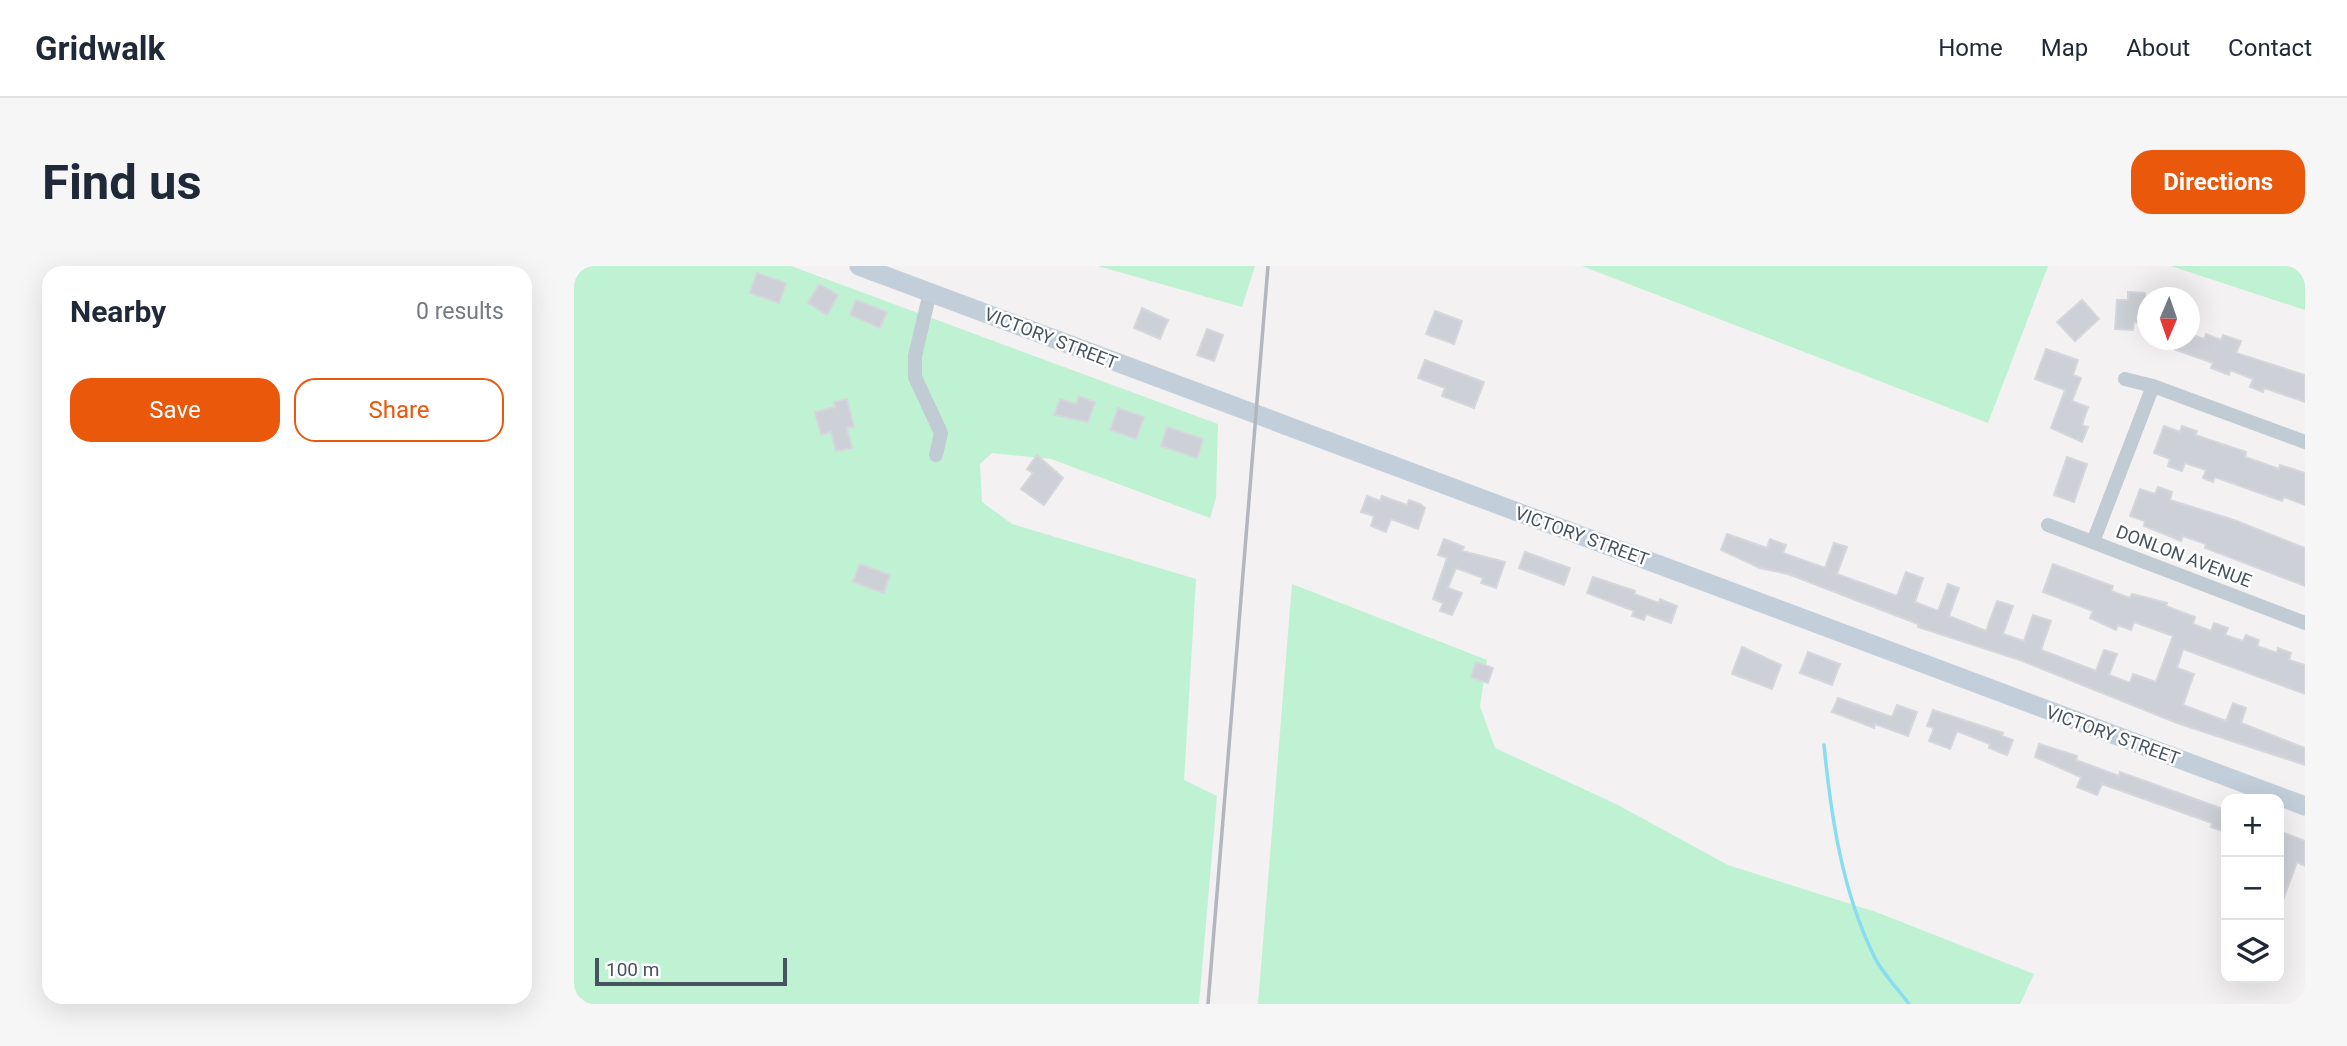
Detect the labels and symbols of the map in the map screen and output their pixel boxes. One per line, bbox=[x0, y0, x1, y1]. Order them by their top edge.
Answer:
north arrow bbox=[2137, 287, 2200, 350]
street label: VICTORY STREET bbox=[982, 303, 1121, 373]
street label: VICTORY STREET bbox=[1512, 502, 1652, 570]
street label: DONLON AVENUE bbox=[2113, 521, 2255, 591]
street label: VICTORY STREET bbox=[2043, 701, 2183, 769]
scale bar bbox=[595, 955, 788, 987]

